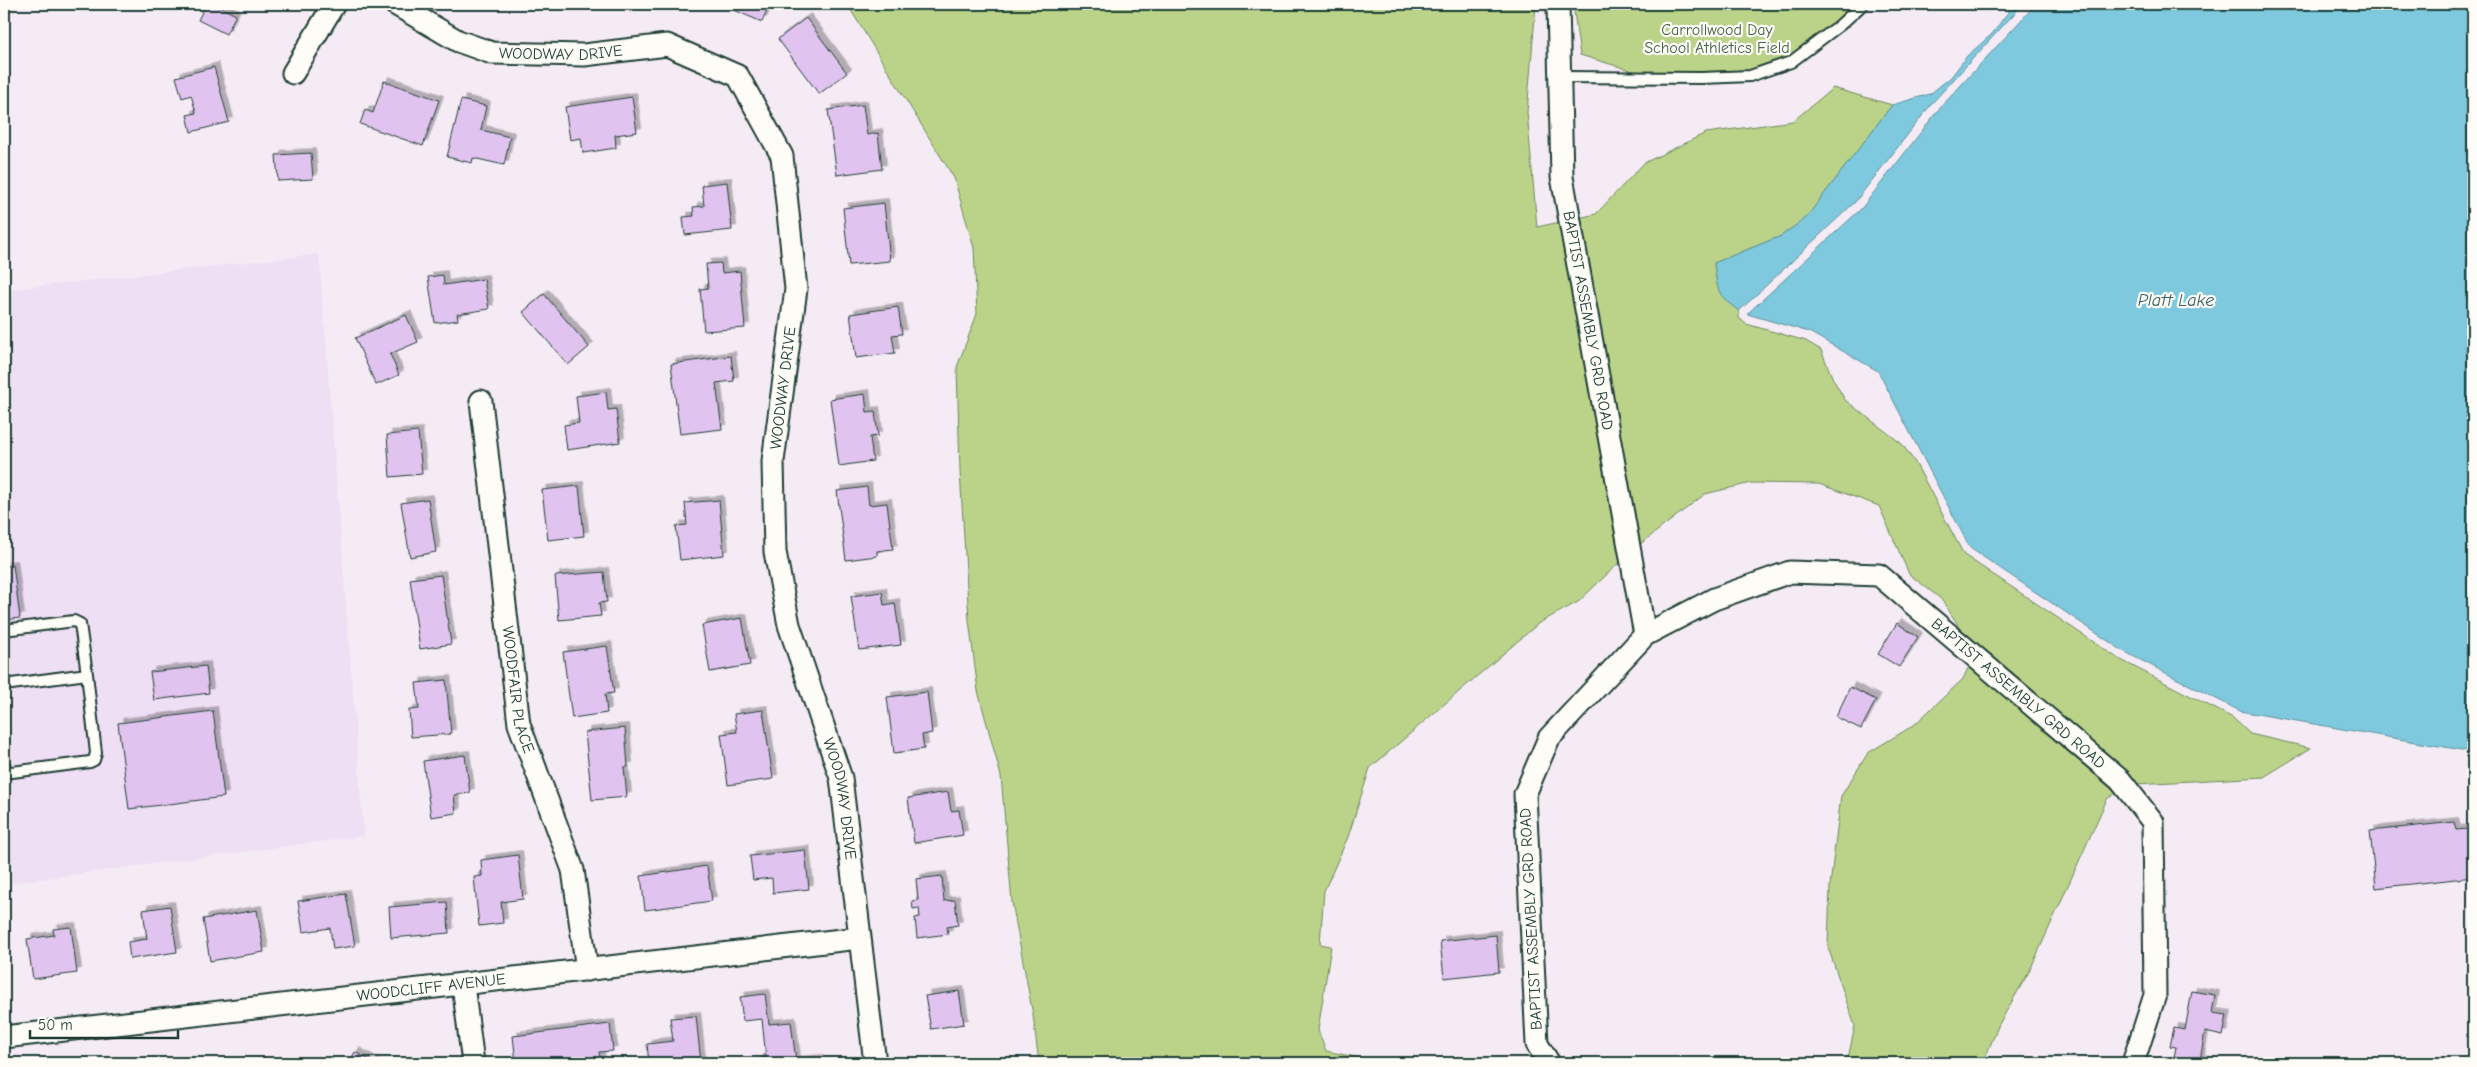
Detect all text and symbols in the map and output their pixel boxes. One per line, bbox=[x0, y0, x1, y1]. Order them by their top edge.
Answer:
park label: Carrollwood Day School Athletics Field bbox=[1644, 21, 1790, 57]
street label: WOODWAY DRIVE bbox=[499, 41, 624, 64]
street label: BAPTIST ASSEMBLY GRD ROAD bbox=[1559, 209, 1617, 432]
water label: Platt Lake bbox=[2138, 290, 2214, 311]
street label: WOODWAY DRIVE bbox=[767, 325, 800, 451]
street label: BAPTIST ASSEMBLY GRD ROAD bbox=[1928, 615, 2109, 773]
street label: WOODFAIR PLACE bbox=[499, 625, 538, 756]
street label: WOODWAY DRIVE bbox=[819, 736, 860, 861]
street label: BAPTIST ASSEMBLY GRD ROAD bbox=[1516, 807, 1546, 1031]
street label: WOODCLIFF AVENUE bbox=[356, 970, 507, 1005]
scale bar bbox=[30, 1007, 178, 1039]
text: 50 m bbox=[38, 1016, 73, 1034]

